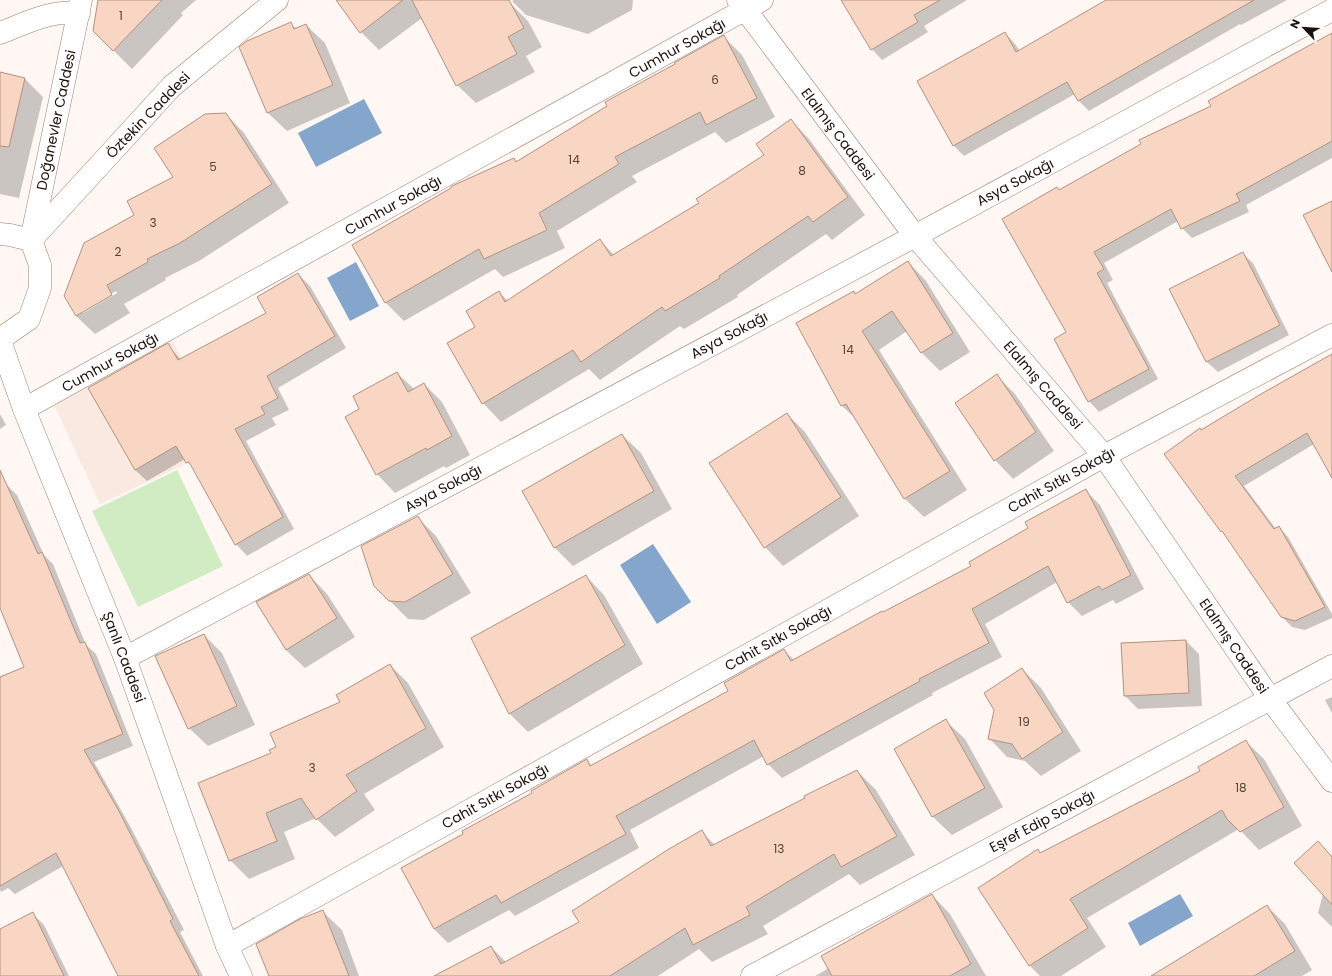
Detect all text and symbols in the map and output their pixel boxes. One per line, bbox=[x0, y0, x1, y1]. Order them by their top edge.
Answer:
house number: 1 bbox=[119, 7, 123, 24]
north arrow bbox=[1284, 8, 1324, 48]
street label: Cumhur Sokağı bbox=[625, 13, 729, 83]
text: N bbox=[1286, 17, 1304, 31]
street label: Doğanevler Caddesi bbox=[31, 48, 81, 192]
street label: Öztekin Caddesi bbox=[102, 67, 194, 163]
house number: 6 bbox=[711, 71, 719, 88]
street label: Elalmış Caddesi bbox=[797, 84, 879, 184]
house number: 14 bbox=[568, 151, 580, 168]
street label: Asya Sokağı bbox=[973, 153, 1057, 211]
house number: 5 bbox=[209, 158, 217, 175]
house number: 8 bbox=[798, 162, 806, 179]
street label: Cumhur Sokağı bbox=[341, 170, 445, 240]
house number: 3 bbox=[149, 214, 157, 231]
house number: 2 bbox=[115, 243, 122, 260]
street label: Asya Sokağı bbox=[687, 306, 771, 364]
street label: Cumhur Sokağı bbox=[58, 327, 162, 397]
street label: Elalmış Caddesi bbox=[999, 337, 1087, 433]
house number: 14 bbox=[842, 341, 854, 358]
street label: Cahit Sıtkı Sokağı bbox=[1004, 442, 1118, 518]
street label: Asya Sokağı bbox=[401, 459, 485, 517]
street label: Elalmış Caddesi bbox=[1195, 594, 1273, 698]
street label: Cahit Sıtkı Sokağı bbox=[721, 600, 835, 676]
street label: Şanlı Caddesi bbox=[97, 609, 151, 705]
house number: 19 bbox=[1018, 713, 1030, 730]
street label: Cahit Sıtkı Sokağı bbox=[438, 758, 552, 834]
house number: 3 bbox=[308, 759, 316, 776]
house number: 18 bbox=[1235, 779, 1247, 796]
street label: Eşref Edip Sokağı bbox=[986, 785, 1098, 857]
house number: 13 bbox=[774, 840, 784, 857]

